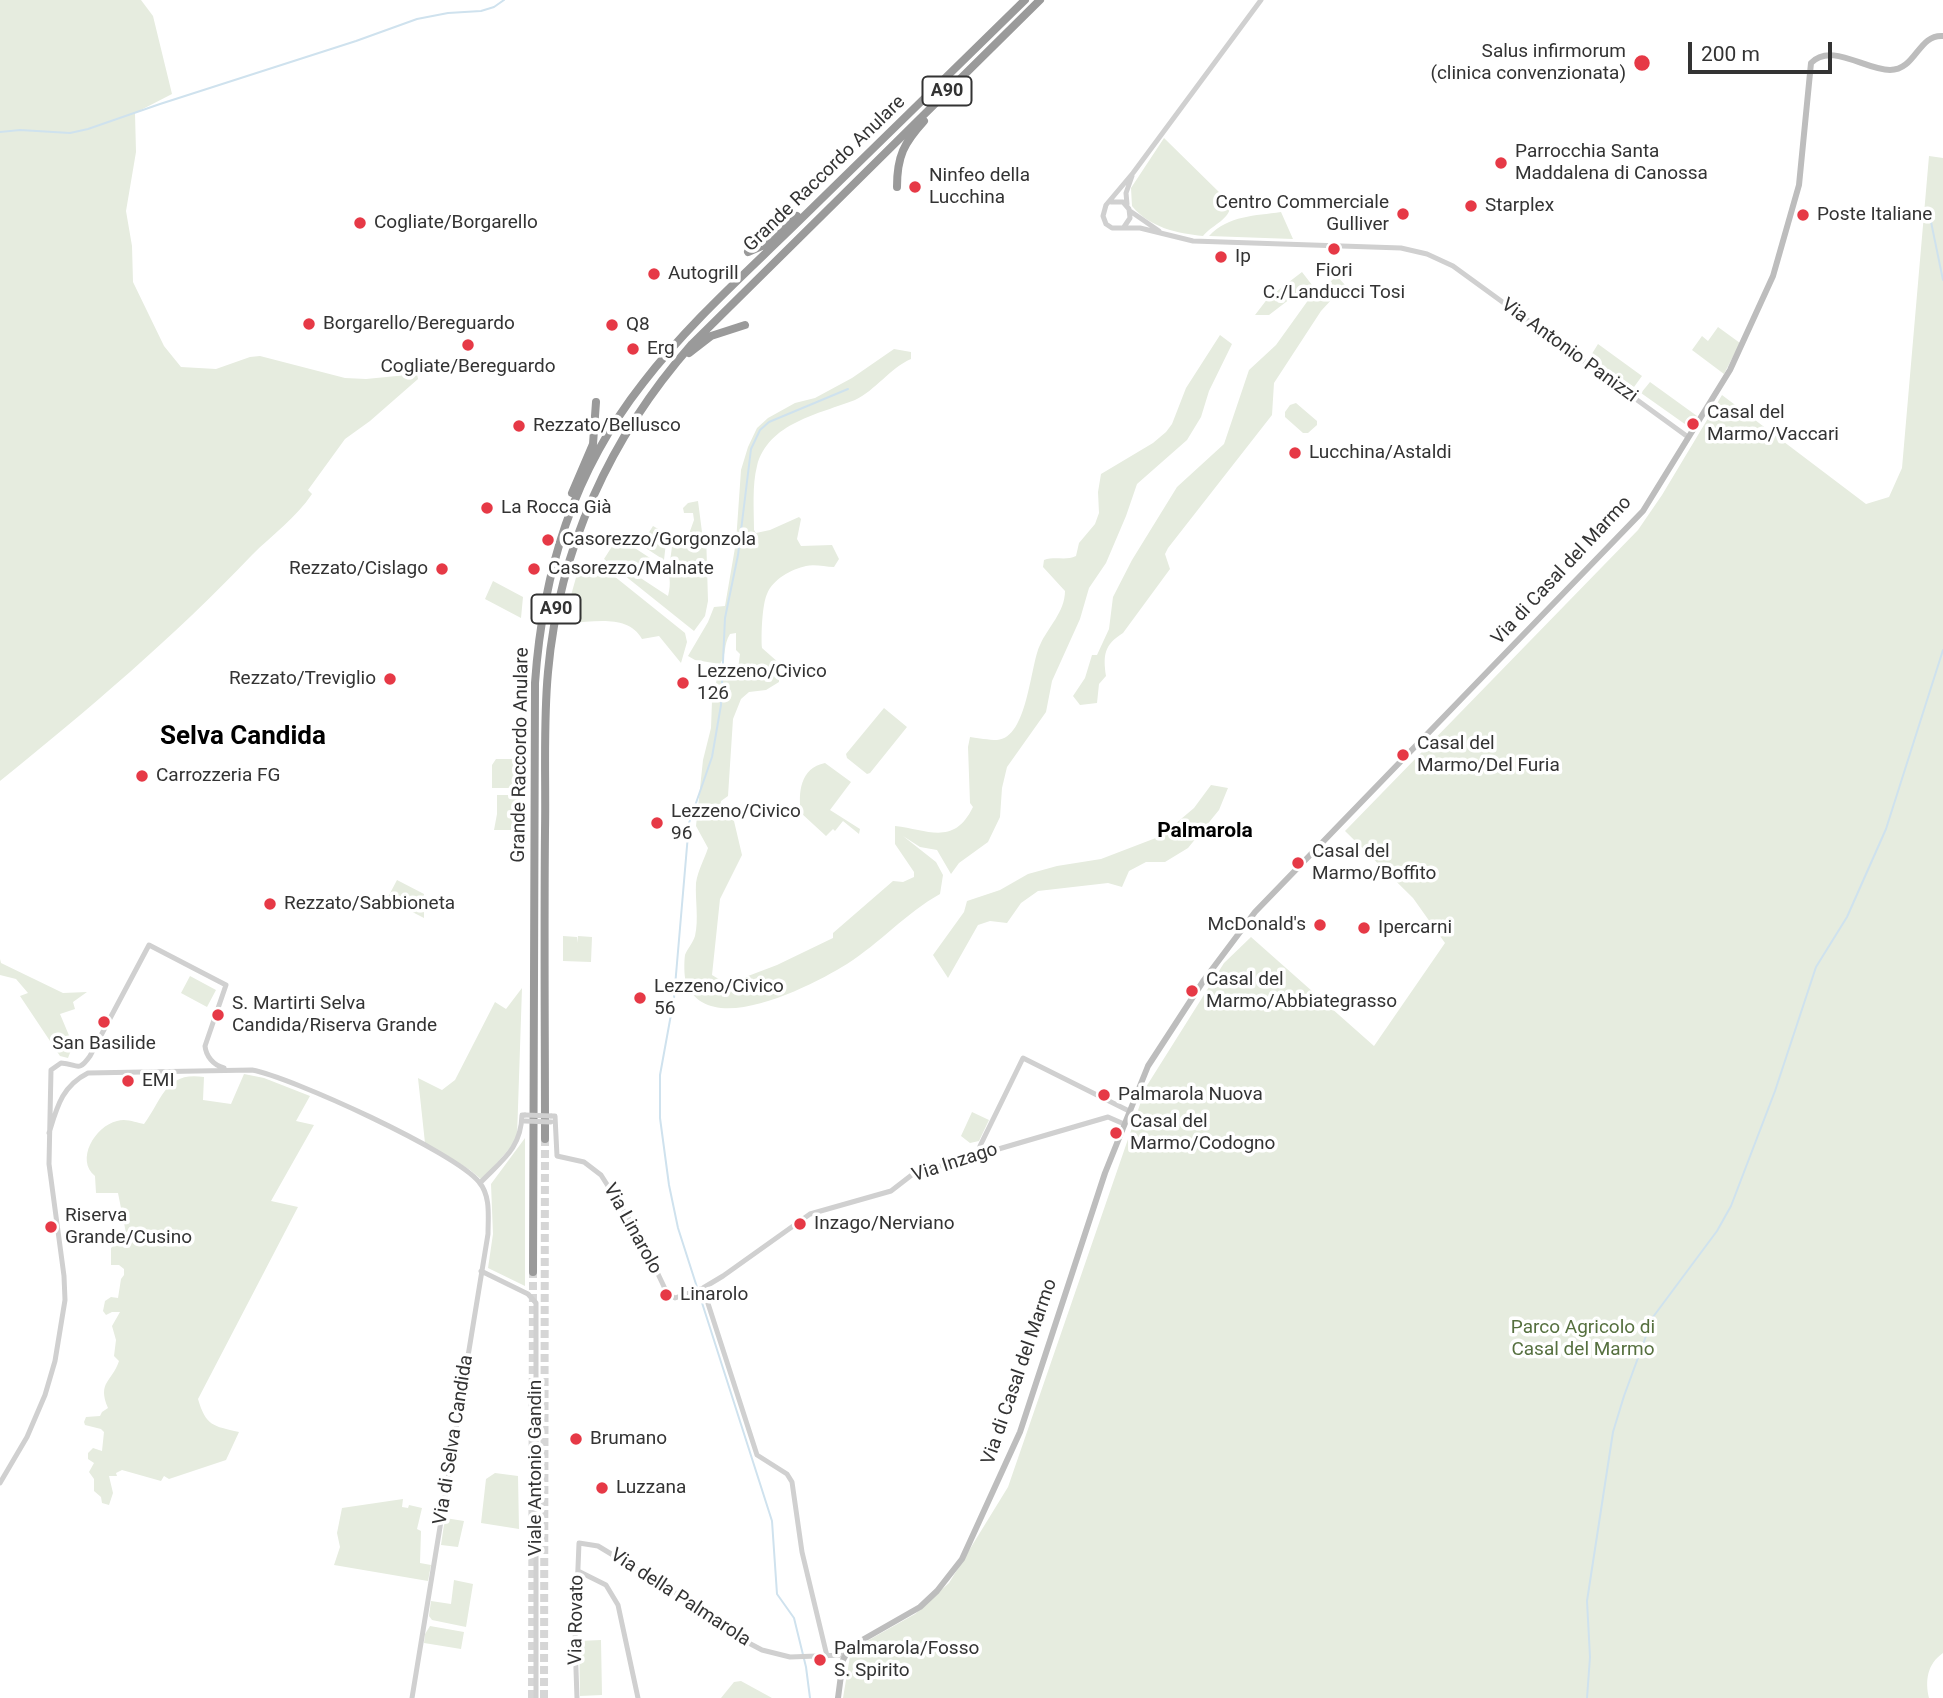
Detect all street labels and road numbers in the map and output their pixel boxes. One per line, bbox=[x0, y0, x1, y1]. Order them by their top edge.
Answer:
road number: A90 bbox=[922, 76, 972, 106]
street label: Grande Raccordo Anulare bbox=[740, 91, 910, 257]
street label: Via Antonio Panizzi bbox=[1496, 294, 1642, 408]
street label: Via di Casal del Marmo bbox=[1487, 492, 1637, 650]
road number: A90 bbox=[532, 594, 580, 624]
street label: Grande Raccordo Anulare bbox=[508, 647, 534, 863]
street label: Via Inzago bbox=[909, 1138, 1001, 1188]
street label: Via Linarolo bbox=[598, 1180, 666, 1278]
street label: Via di Casal del Marmo bbox=[977, 1276, 1063, 1468]
street label: Via di Selva Candida bbox=[429, 1354, 479, 1526]
street label: Viale Antonio Gandin bbox=[525, 1380, 547, 1556]
street label: Via della Palmarola bbox=[606, 1544, 754, 1652]
street label: Via Rovato bbox=[565, 1575, 589, 1665]

